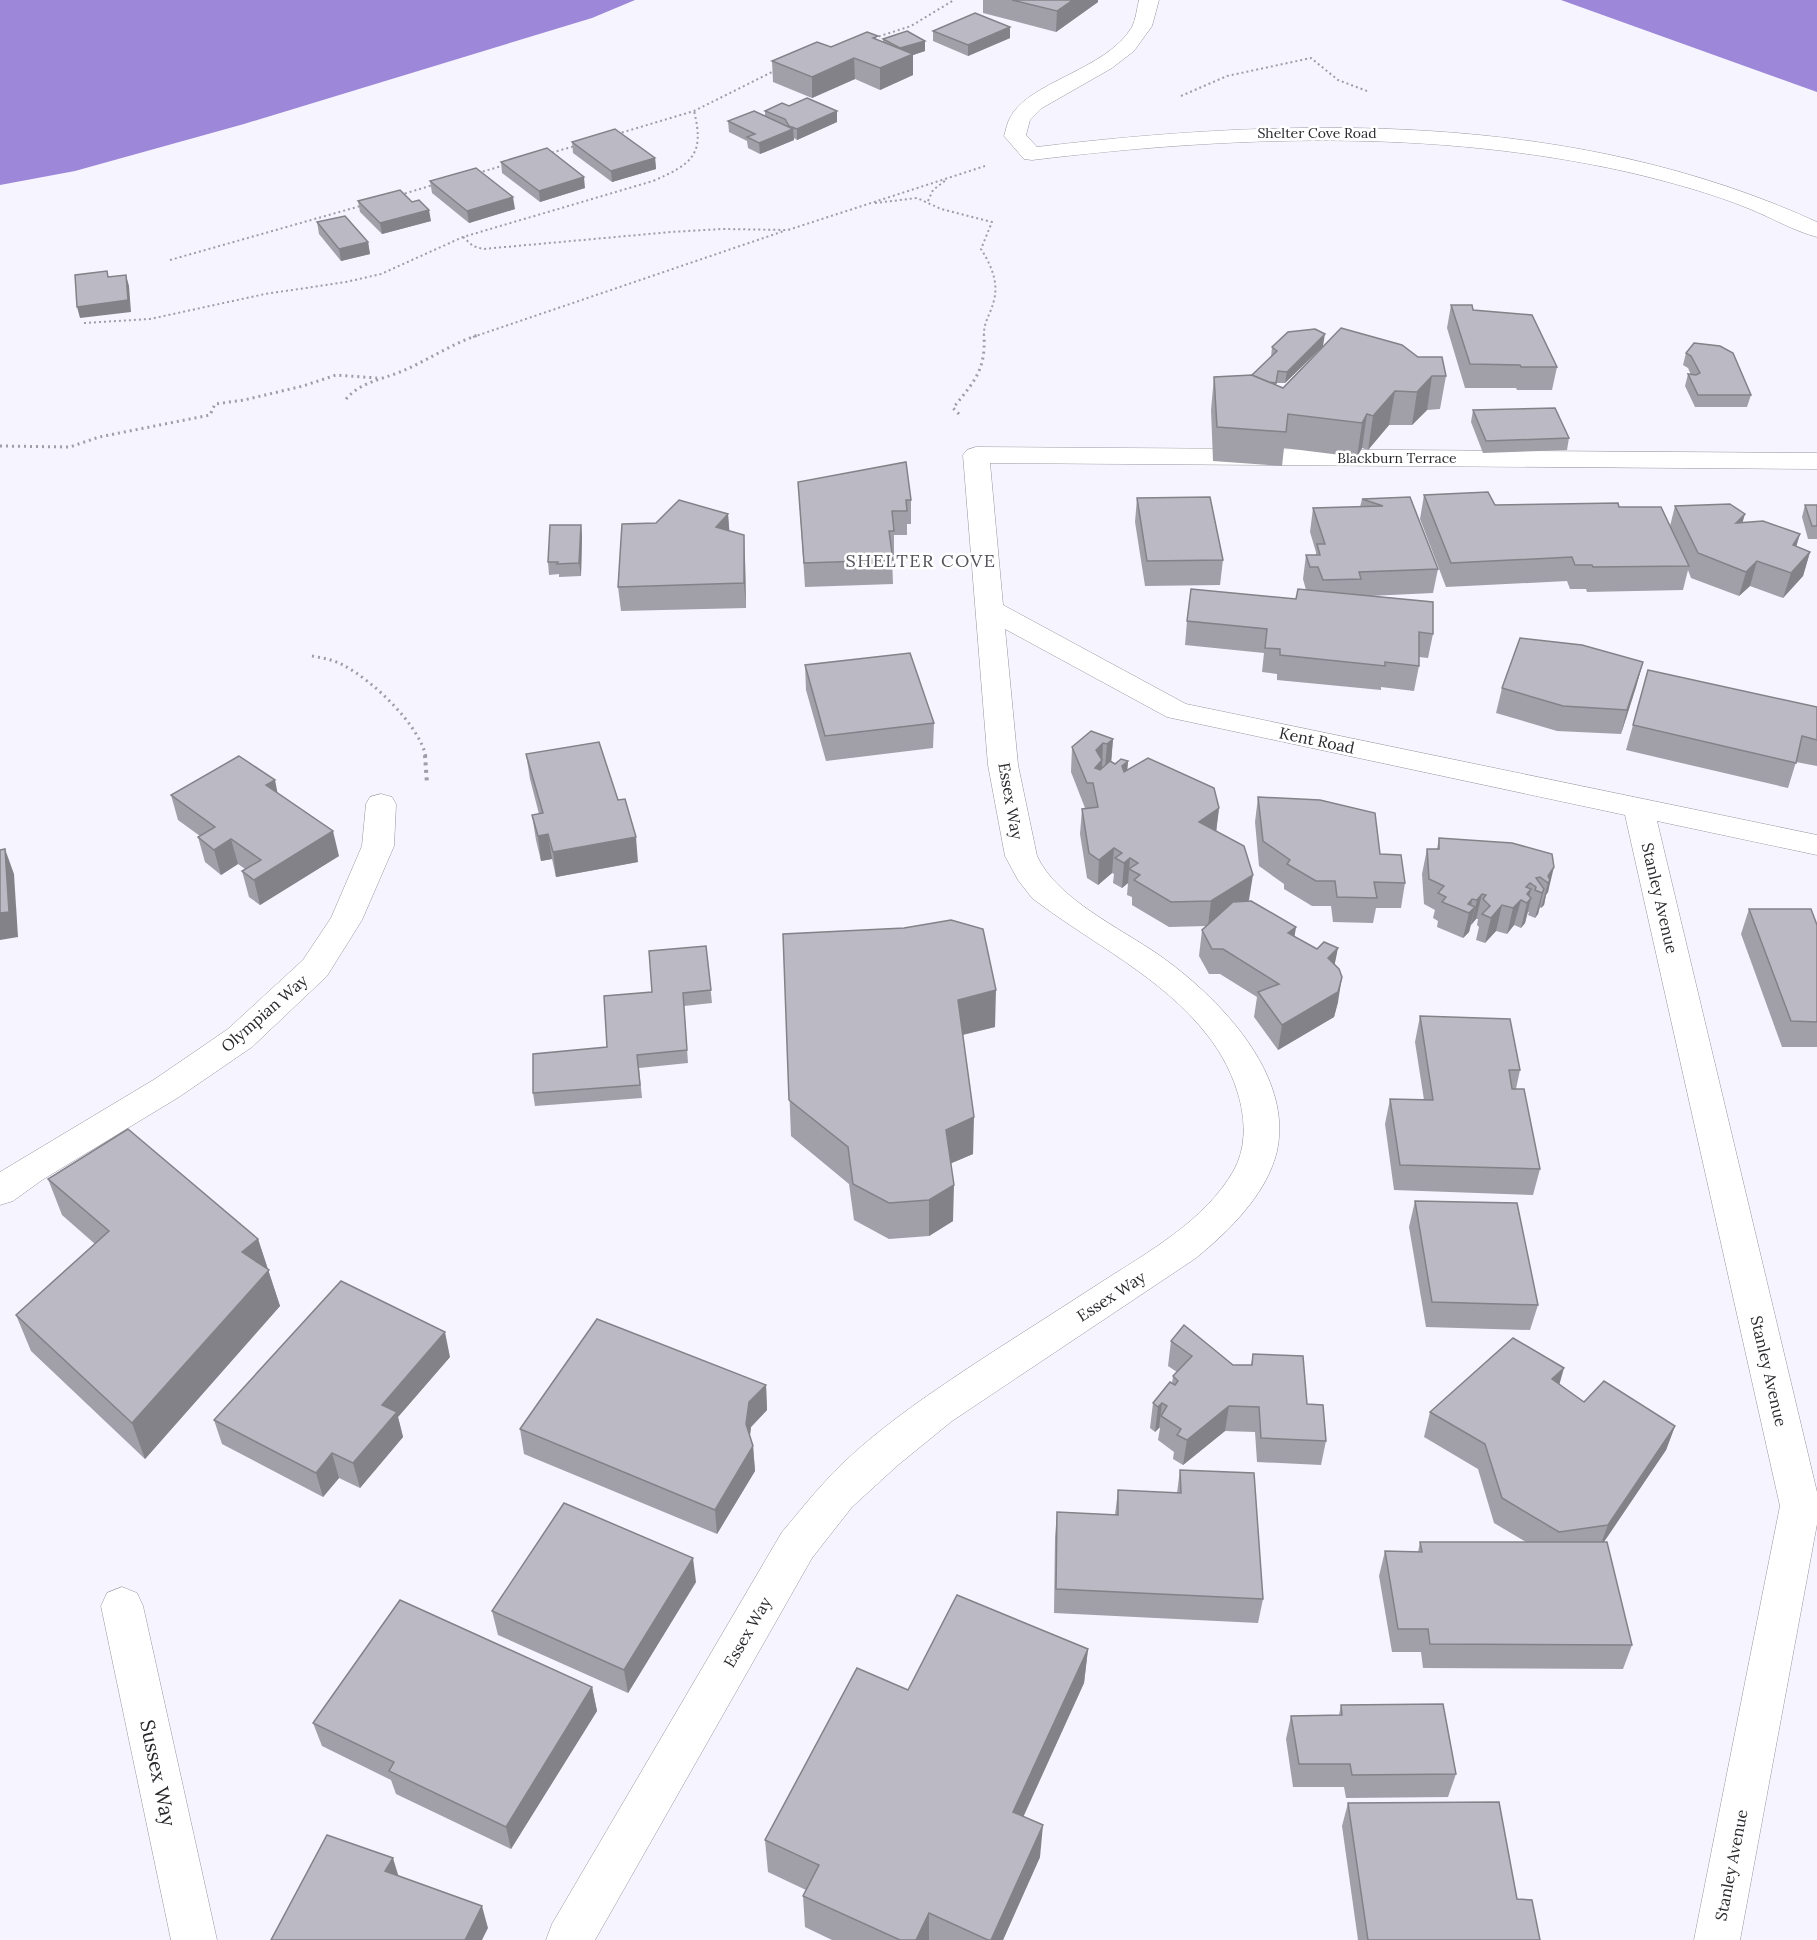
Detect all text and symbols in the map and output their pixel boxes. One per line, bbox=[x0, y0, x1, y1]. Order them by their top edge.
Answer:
street label: Shelter Cove Road bbox=[1257, 124, 1377, 142]
street label: Blackburn Terrace bbox=[1337, 449, 1457, 467]
district label: SHELTER COVE bbox=[845, 549, 997, 572]
street label: Kent Road bbox=[1278, 722, 1357, 758]
street label: Essex Way bbox=[994, 761, 1028, 842]
street label: Stanley Avenue bbox=[1638, 841, 1683, 956]
street label: Olympian Way bbox=[217, 970, 312, 1056]
street label: Essex Way bbox=[1073, 1266, 1150, 1326]
street label: Stanley Avenue bbox=[1747, 1314, 1792, 1429]
street label: Essex Way bbox=[719, 1593, 775, 1671]
street label: Sussex Way bbox=[135, 1717, 182, 1829]
street label: Stanley Avenue bbox=[1710, 1807, 1752, 1922]

